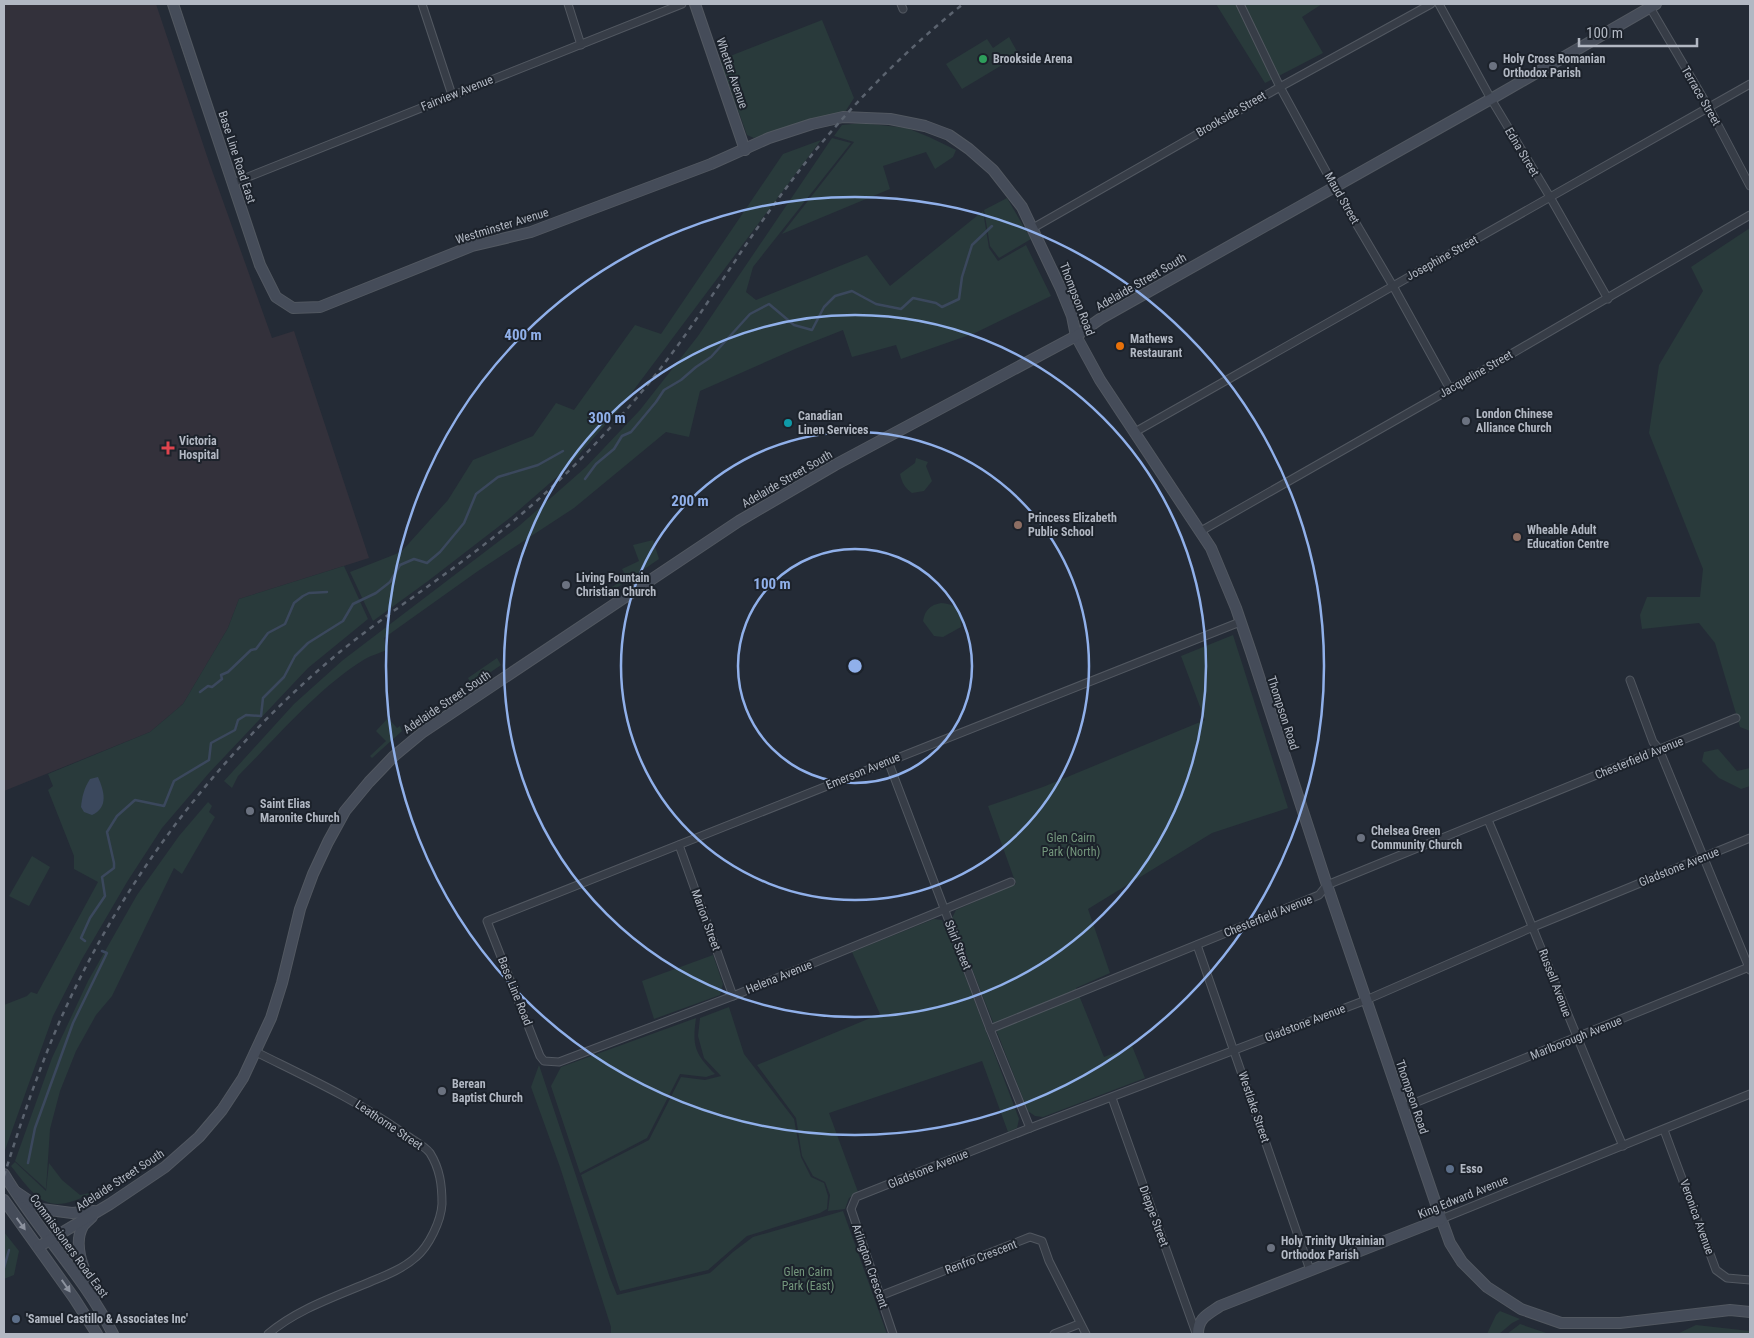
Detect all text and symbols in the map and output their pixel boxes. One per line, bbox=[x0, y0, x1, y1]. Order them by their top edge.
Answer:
scale bar bbox=[1579, 15, 1696, 47]
text: 100 m bbox=[1586, 24, 1623, 42]
street label: Whetter Avenue bbox=[713, 36, 751, 111]
place label: Brookside Arena bbox=[993, 52, 1073, 66]
place label: Holy Cross Romanian Orthodox Parish bbox=[1503, 52, 1605, 80]
marker: Brookside Arena bbox=[977, 53, 989, 65]
marker: Holy Cross Romanian Orthodox Parish bbox=[1487, 60, 1499, 72]
street label: Terrace Street bbox=[1678, 64, 1724, 129]
street label: Fairview Avenue bbox=[419, 72, 495, 114]
street label: Brookside Street bbox=[1194, 88, 1269, 140]
street label: Base Line Road East bbox=[215, 109, 259, 205]
street label: Edna Street bbox=[1502, 125, 1542, 179]
street label: Maud Street bbox=[1322, 170, 1363, 227]
street label: Westminster Avenue bbox=[454, 205, 551, 247]
street label: Josephine Street bbox=[1404, 232, 1481, 283]
street label: Adelaide Street South bbox=[1093, 250, 1189, 314]
street label: Thompson Road bbox=[1057, 260, 1097, 338]
text: 400 m bbox=[504, 326, 542, 344]
place label: Mathews Restaurant bbox=[1130, 332, 1182, 360]
marker: Mathews Restaurant bbox=[1114, 340, 1126, 352]
street label: Jacqueline Street bbox=[1437, 347, 1516, 401]
place label: London Chinese Alliance Church bbox=[1476, 407, 1553, 435]
text: 300 m bbox=[588, 409, 626, 427]
place label: Canadian Linen Services bbox=[798, 409, 869, 437]
marker: London Chinese Alliance Church bbox=[1460, 415, 1472, 427]
marker: Canadian Linen Services bbox=[782, 417, 794, 429]
place label: Victoria Hospital bbox=[179, 434, 219, 462]
marker: Victoria Hospital bbox=[161, 441, 175, 455]
street label: Adelaide Street South bbox=[739, 447, 835, 511]
text: 200 m bbox=[671, 492, 709, 510]
place label: Princess Elizabeth Public School bbox=[1028, 511, 1117, 539]
marker: Princess Elizabeth Public School bbox=[1012, 519, 1024, 531]
place label: Wheable Adult Education Centre bbox=[1527, 523, 1609, 551]
marker: Wheable Adult Education Centre bbox=[1511, 531, 1523, 543]
place label: Living Fountain Christian Church bbox=[576, 571, 656, 599]
text: 100 m bbox=[753, 575, 791, 593]
marker: Living Fountain Christian Church bbox=[560, 579, 572, 591]
centre of rings bbox=[846, 657, 864, 675]
street label: Adelaide Street South bbox=[401, 667, 494, 736]
street label: Thompson Road bbox=[1264, 674, 1302, 752]
street label: Chesterfield Avenue bbox=[1593, 734, 1686, 782]
street label: Emerson Avenue bbox=[824, 750, 903, 792]
place label: Saint Elias Maronite Church bbox=[260, 797, 340, 825]
marker: Saint Elias Maronite Church bbox=[244, 805, 256, 817]
place label: Chelsea Green Community Church bbox=[1371, 824, 1462, 852]
park label: Glen Cairn Park (North) bbox=[1042, 831, 1100, 859]
marker: Chelsea Green Community Church bbox=[1355, 832, 1367, 844]
street label: Gladstone Avenue bbox=[1637, 844, 1721, 889]
street label: Marion Street bbox=[688, 888, 724, 953]
street label: Chesterfield Avenue bbox=[1222, 892, 1315, 940]
street label: Shirl Street bbox=[942, 918, 974, 972]
street label: Russell Avenue bbox=[1536, 947, 1574, 1019]
street label: Base Line Road bbox=[495, 955, 535, 1027]
street label: Helena Avenue bbox=[744, 957, 815, 997]
street label: Gladstone Avenue bbox=[1263, 1001, 1348, 1045]
street label: Marlborough Avenue bbox=[1528, 1013, 1624, 1063]
street label: Thompson Road bbox=[1393, 1058, 1431, 1136]
street label: Westlake Street bbox=[1235, 1070, 1273, 1145]
place label: Berean Baptist Church bbox=[452, 1077, 523, 1105]
marker: Berean Baptist Church bbox=[436, 1085, 448, 1097]
street label: Leathorne Street bbox=[353, 1097, 426, 1153]
street label: Adelaide Street South bbox=[73, 1146, 167, 1214]
street label: Gladstone Avenue bbox=[886, 1146, 970, 1191]
place label: Esso bbox=[1460, 1162, 1483, 1176]
marker: Esso bbox=[1444, 1163, 1456, 1175]
street label: King Edward Avenue bbox=[1416, 1172, 1510, 1221]
street label: Veronica Avenue bbox=[1677, 1178, 1717, 1257]
street label: Dieppe Street bbox=[1137, 1184, 1172, 1249]
street label: Commissioners Road East bbox=[27, 1192, 111, 1301]
one-way arrow bbox=[16, 1217, 26, 1230]
street label: Arlington Crescent bbox=[849, 1222, 891, 1310]
place label: Holy Trinity Ukrainian Orthodox Parish bbox=[1281, 1234, 1385, 1262]
street label: Renfro Crescent bbox=[943, 1237, 1019, 1277]
marker: Holy Trinity Ukrainian Orthodox Parish bbox=[1265, 1242, 1277, 1254]
park label: Glen Cairn Park (East) bbox=[782, 1265, 834, 1293]
one-way arrow bbox=[61, 1280, 71, 1293]
place label: 'Samuel Castillo & Associates Inc' bbox=[26, 1312, 188, 1326]
marker: 'Samuel Castillo & Associates Inc' bbox=[10, 1313, 22, 1325]

